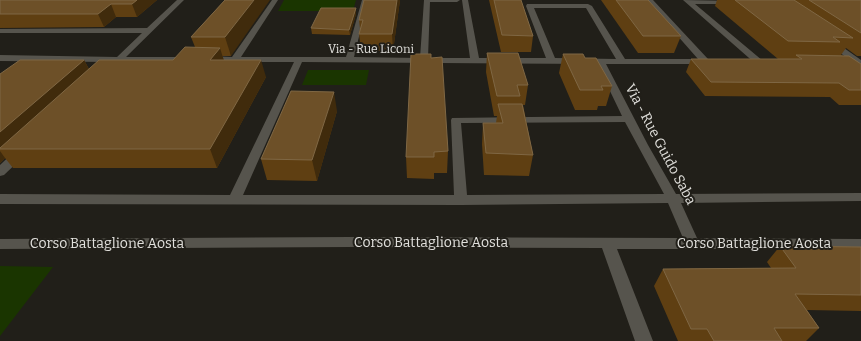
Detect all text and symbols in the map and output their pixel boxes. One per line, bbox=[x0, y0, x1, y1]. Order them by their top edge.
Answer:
street label: Via - Rue Liconi bbox=[328, 42, 415, 56]
street label: Via - Rue Guido Saba bbox=[621, 81, 700, 208]
street label: Corso Battaglione Aosta bbox=[354, 234, 509, 251]
street label: Corso Battaglione Aosta bbox=[30, 235, 185, 252]
street label: Corso Battaglione Aosta bbox=[677, 235, 832, 252]

